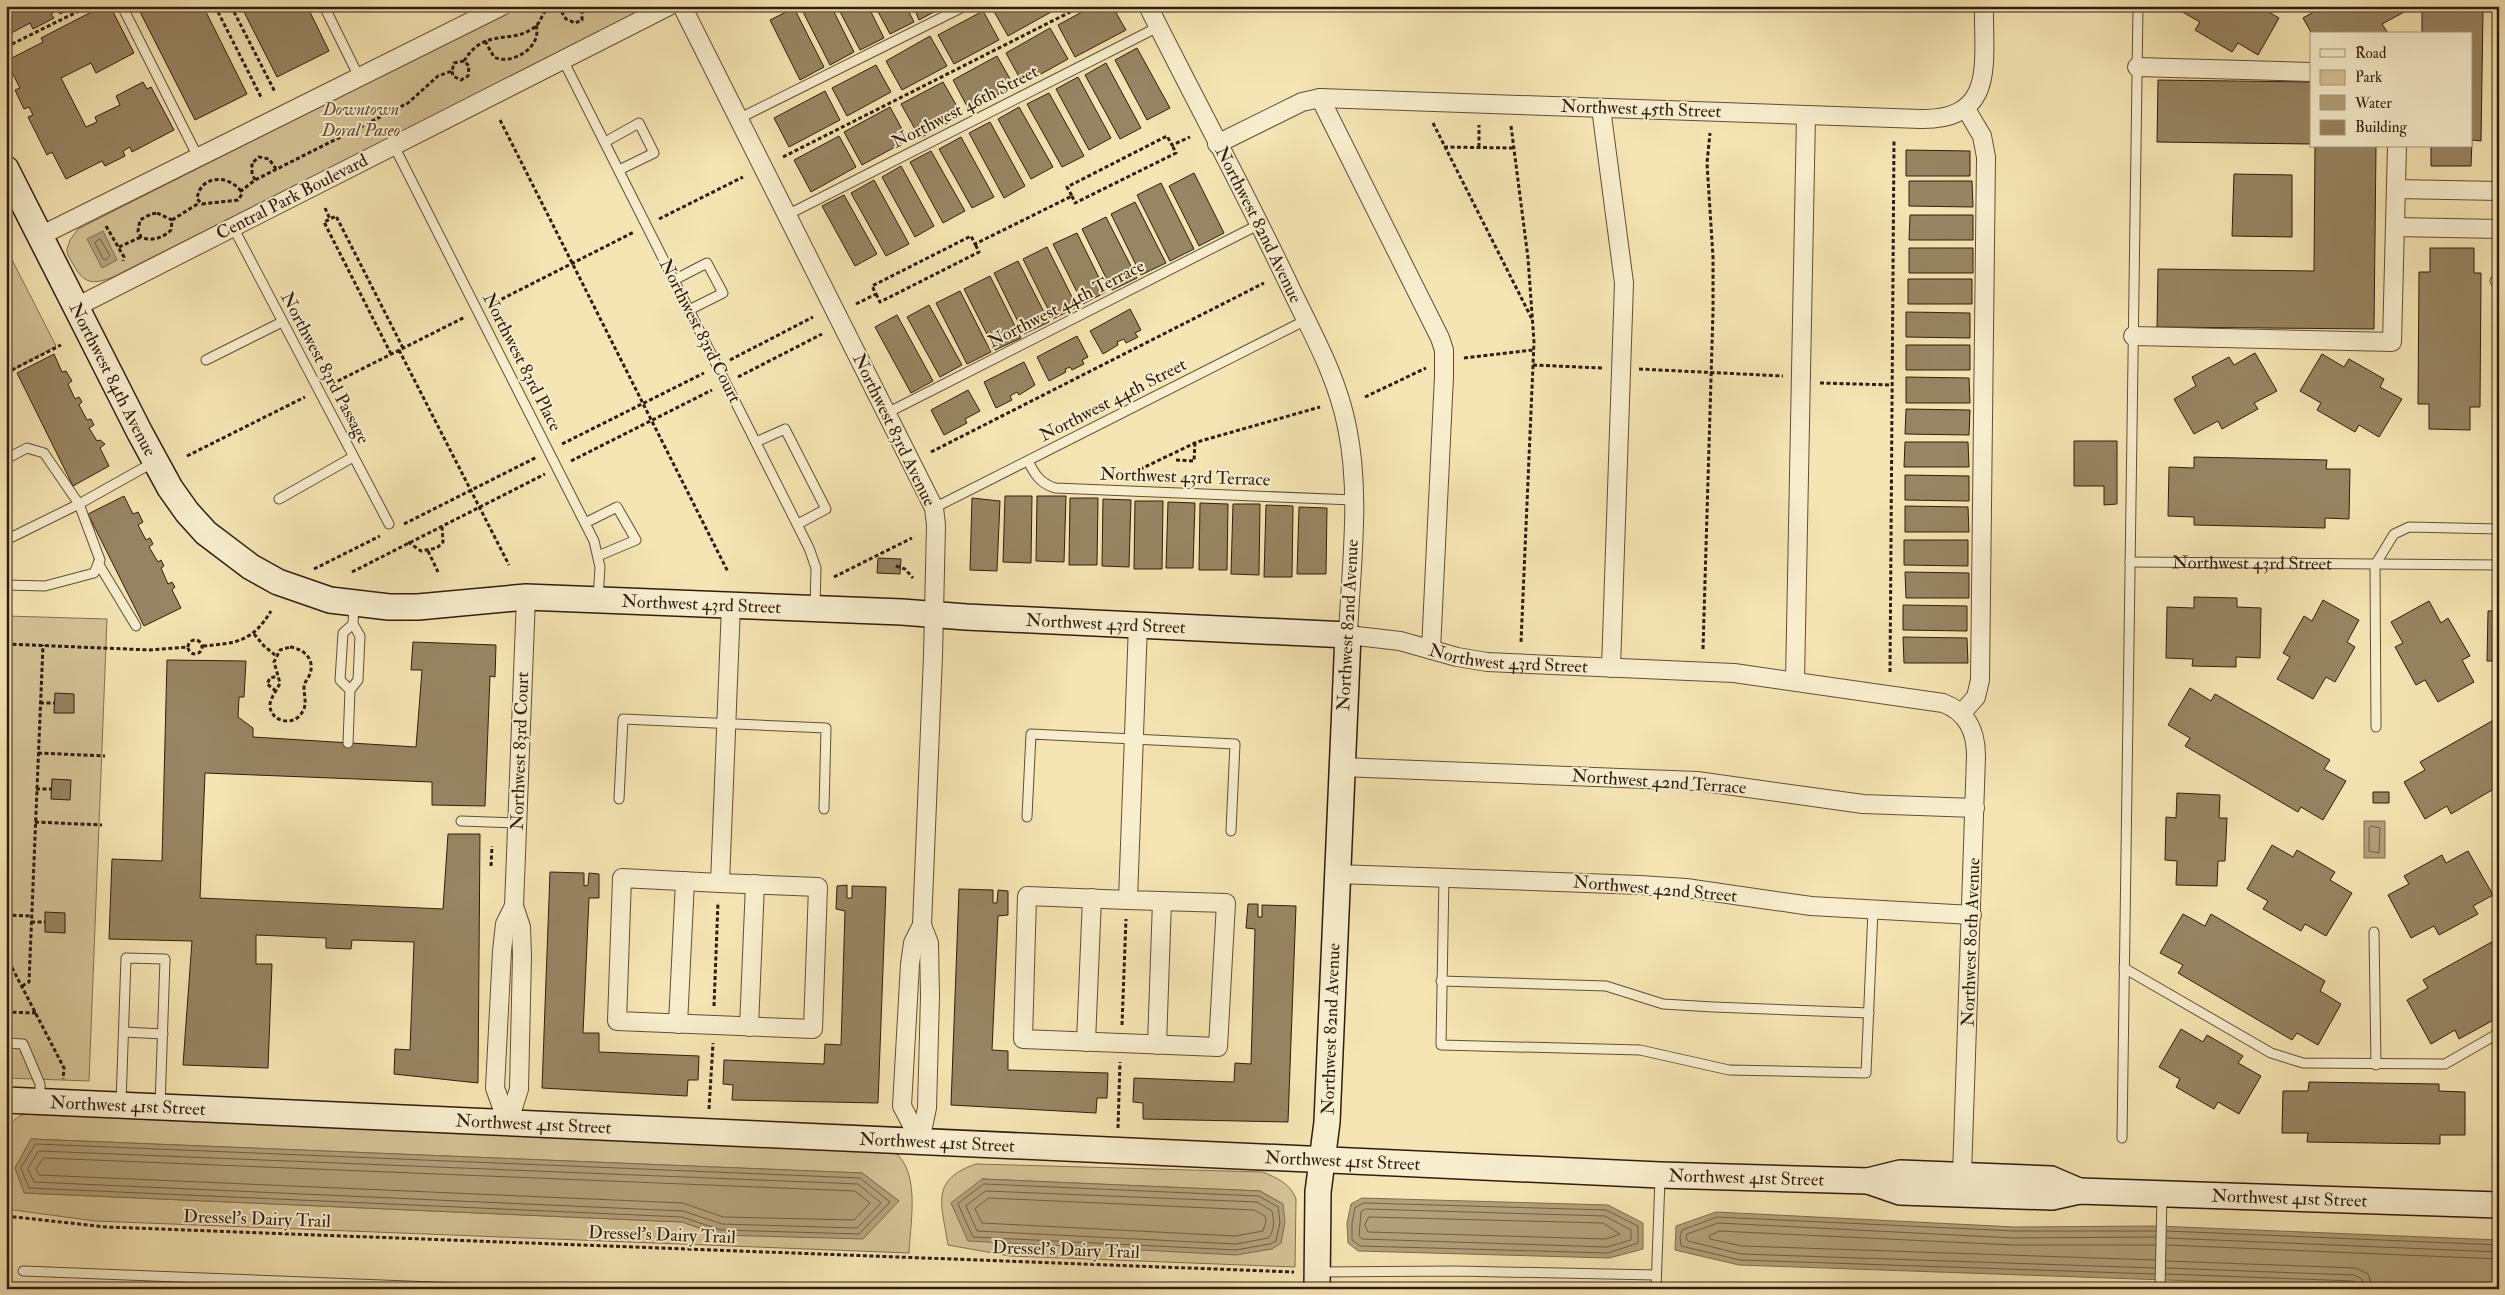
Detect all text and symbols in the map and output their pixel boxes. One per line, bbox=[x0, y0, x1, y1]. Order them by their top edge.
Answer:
legend bbox=[2310, 32, 2472, 148]
text: Road bbox=[2355, 44, 2387, 63]
street label: Northwest 46th Street bbox=[888, 60, 1042, 154]
text: Park bbox=[2355, 68, 2382, 87]
text: Water bbox=[2354, 94, 2392, 113]
street label: Northwest 45th Street bbox=[1560, 95, 1722, 123]
park label: Downtown Doral Paseo bbox=[321, 98, 400, 142]
text: Building bbox=[2355, 118, 2407, 137]
street label: Northwest 82nd Avenue bbox=[1210, 142, 1308, 307]
street label: Central Park Boulevard bbox=[212, 149, 372, 245]
street label: Northwest 44th Terrace bbox=[984, 254, 1149, 354]
street label: Northwest 83rd Court bbox=[654, 255, 746, 407]
street label: Northwest 83rd Passage bbox=[275, 288, 375, 448]
street label: Northwest 83rd Place bbox=[477, 289, 567, 436]
street label: Northwest 84th Avenue bbox=[64, 298, 162, 461]
street label: Northwest 83rd Avenue bbox=[847, 350, 941, 511]
street label: Northwest 44th Street bbox=[1035, 353, 1191, 447]
street label: Northwest 43rd Terrace bbox=[1099, 463, 1271, 491]
street label: Northwest 82nd Avenue bbox=[1332, 538, 1364, 711]
street label: Northwest 43rd Street bbox=[2172, 551, 2332, 575]
street label: Northwest 43rd Street bbox=[621, 589, 782, 619]
street label: Northwest 43rd Street bbox=[1025, 608, 1186, 639]
street label: Northwest 43rd Street bbox=[1426, 638, 1588, 678]
street label: Northwest 83rd Court bbox=[506, 671, 534, 831]
street label: Northwest 42nd Terrace bbox=[1571, 764, 1748, 800]
street label: Northwest 80th Avenue bbox=[1957, 857, 1985, 1027]
street label: Northwest 42nd Street bbox=[1572, 870, 1738, 908]
street label: Northwest 82nd Avenue bbox=[1317, 942, 1346, 1115]
street label: Northwest 41st Street bbox=[49, 1091, 206, 1121]
street label: Northwest 41st Street bbox=[455, 1109, 612, 1139]
street label: Northwest 41st Street bbox=[859, 1127, 1016, 1157]
street label: Northwest 41st Street bbox=[1264, 1146, 1421, 1176]
street label: Northwest 41st Street bbox=[1668, 1164, 1825, 1191]
street label: Northwest 41st Street bbox=[2211, 1184, 2368, 1212]
street label: Dressel's Dairy Trail bbox=[183, 1205, 332, 1233]
street label: Dressel's Dairy Trail bbox=[588, 1221, 737, 1249]
street label: Dressel's Dairy Trail bbox=[992, 1236, 1141, 1264]

